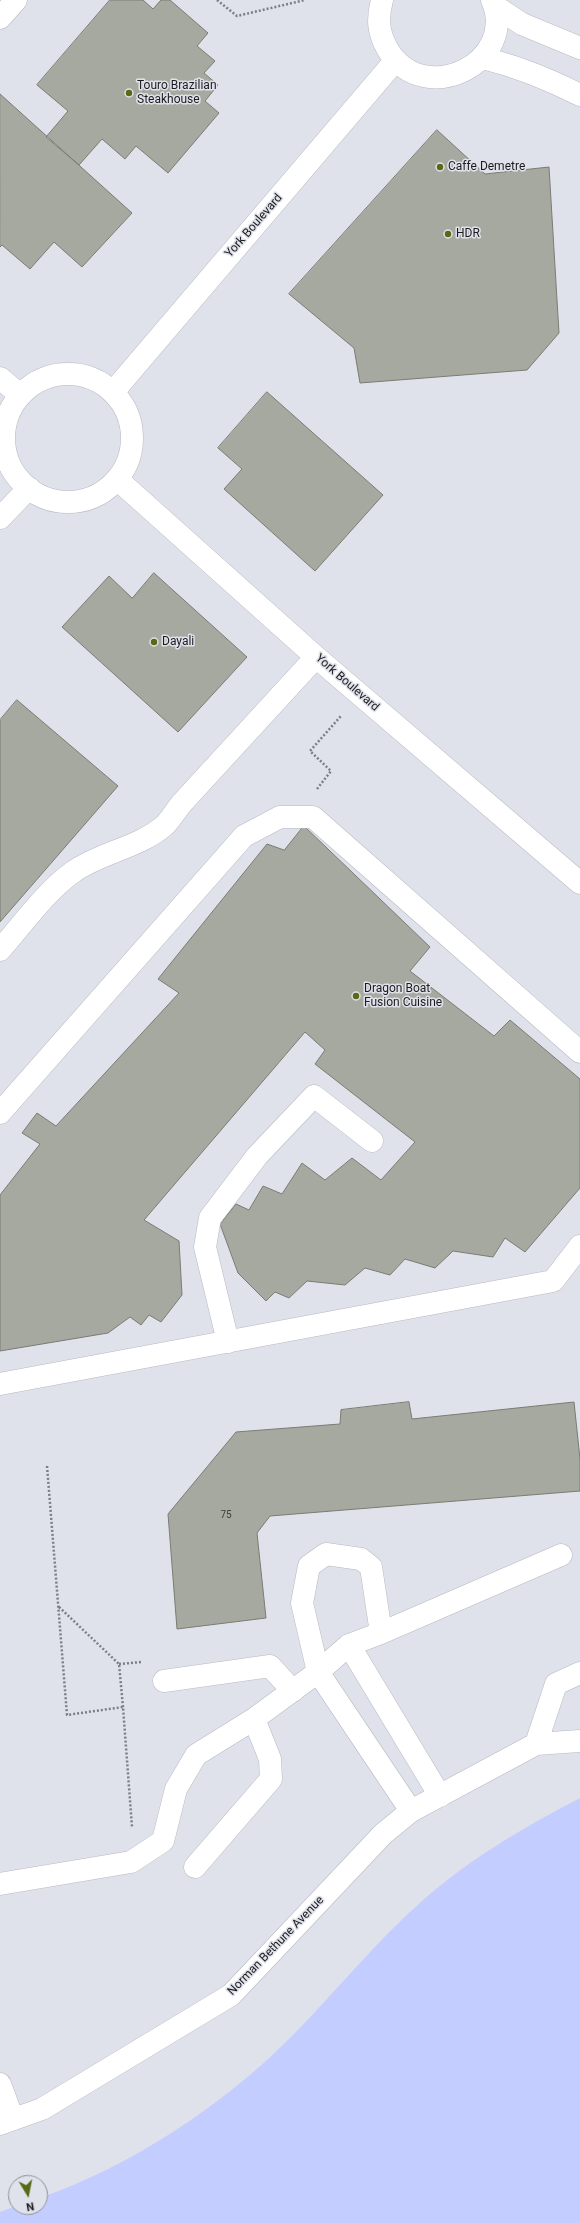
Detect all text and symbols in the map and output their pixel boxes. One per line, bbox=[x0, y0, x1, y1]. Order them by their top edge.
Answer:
place label: Touro Brazilian Steakhouse bbox=[137, 79, 217, 107]
marker: Touro Brazilian Steakhouse bbox=[124, 88, 134, 98]
place label: Caffe Demetre bbox=[448, 160, 525, 174]
marker: Caffe Demetre bbox=[435, 162, 445, 172]
street label: York Boulevard bbox=[222, 191, 286, 261]
place label: HDR bbox=[456, 227, 480, 241]
marker: HDR bbox=[443, 229, 453, 239]
place label: Dayali bbox=[162, 635, 194, 649]
marker: Dayali bbox=[149, 637, 159, 647]
street label: York Boulevard bbox=[312, 651, 382, 715]
place label: Dragon Boat Fusion Cuisine bbox=[364, 982, 442, 1010]
marker: Dragon Boat Fusion Cuisine bbox=[351, 991, 361, 1001]
house number: 75 bbox=[220, 1509, 232, 1521]
street label: Norman Bethune Avenue bbox=[225, 1893, 327, 1999]
north arrow bbox=[8, 2175, 48, 2215]
text: N bbox=[25, 2199, 35, 2213]

